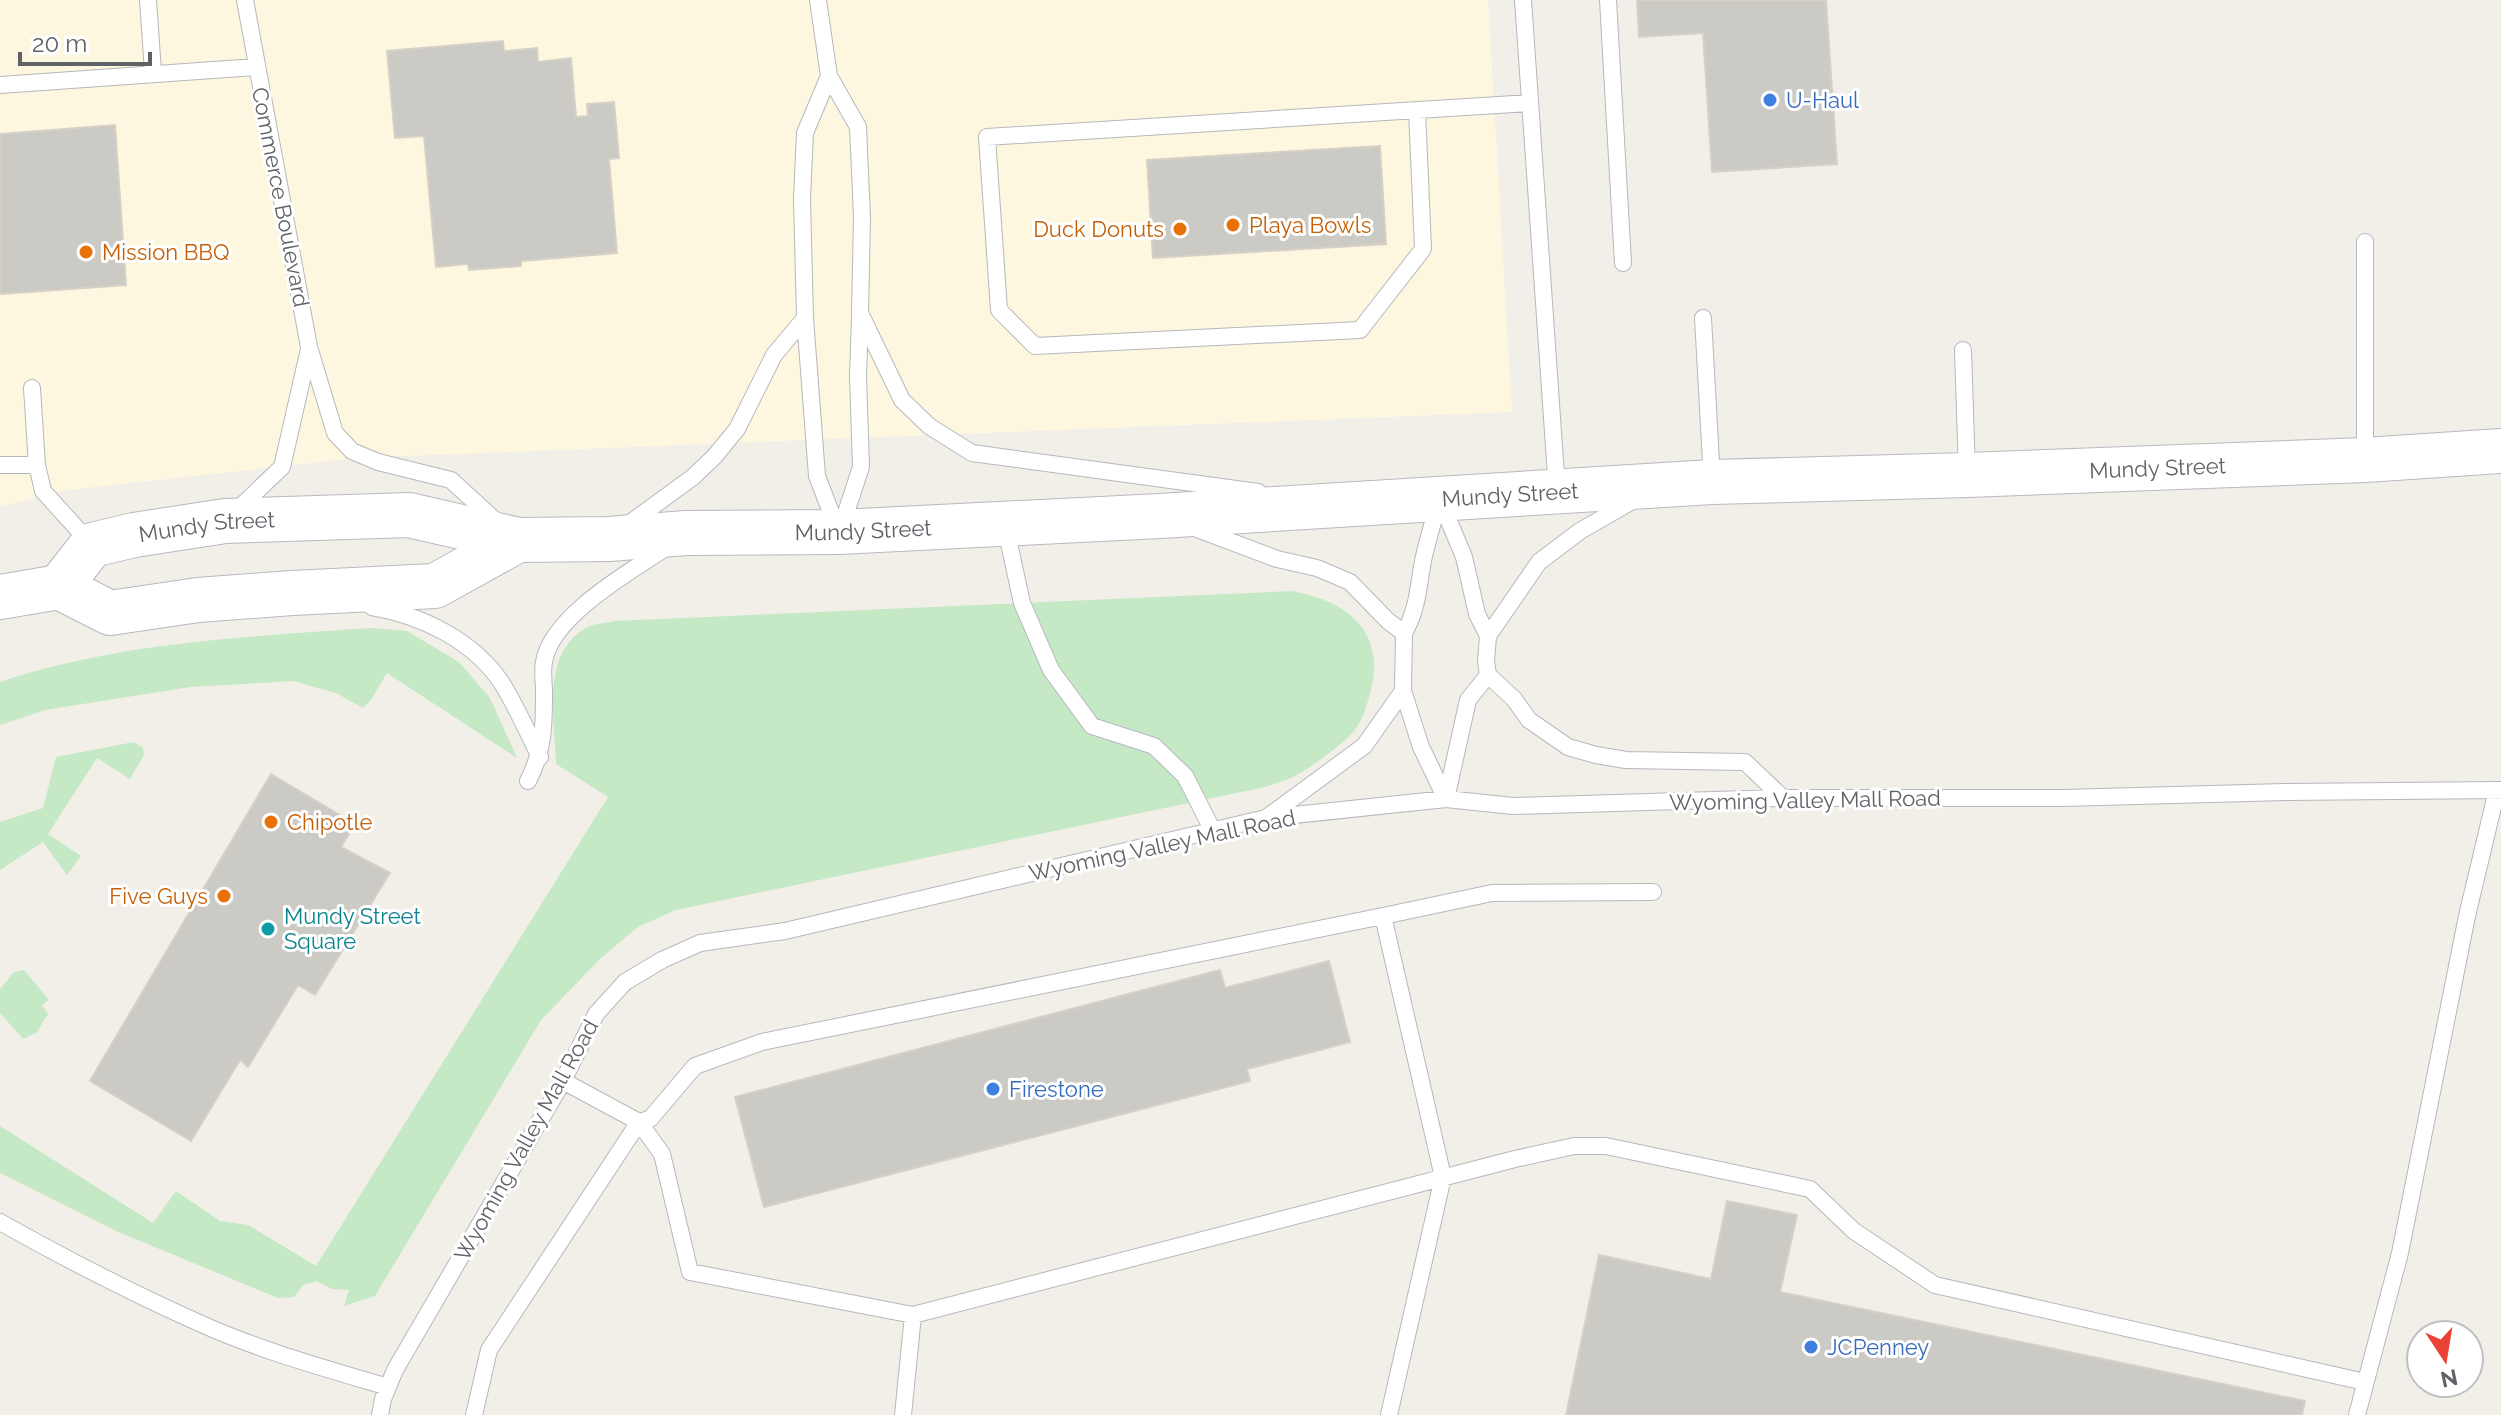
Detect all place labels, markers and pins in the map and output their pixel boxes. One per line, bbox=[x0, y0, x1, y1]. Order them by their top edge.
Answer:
place label: U-Haul bbox=[1786, 87, 1859, 113]
marker: U-Haul bbox=[1761, 91, 1779, 109]
place label: Playa Bowls bbox=[1249, 212, 1371, 238]
place label: Duck Donuts bbox=[1033, 216, 1164, 242]
marker: Playa Bowls bbox=[1224, 216, 1242, 234]
marker: Duck Donuts bbox=[1171, 220, 1189, 238]
place label: Mission BBQ bbox=[102, 239, 229, 265]
marker: Mission BBQ bbox=[77, 243, 95, 261]
place label: Chipotle bbox=[287, 809, 373, 835]
marker: Chipotle bbox=[262, 813, 280, 831]
place label: Five Guys bbox=[109, 883, 208, 909]
marker: Five Guys bbox=[215, 887, 233, 905]
place label: Mundy Street Square bbox=[284, 903, 421, 954]
marker: Mundy Street Square bbox=[259, 920, 277, 938]
place label: Firestone bbox=[1009, 1076, 1104, 1102]
marker: Firestone bbox=[984, 1080, 1002, 1098]
place label: JCPenney bbox=[1827, 1334, 1929, 1360]
marker: JCPenney bbox=[1802, 1338, 1820, 1356]

